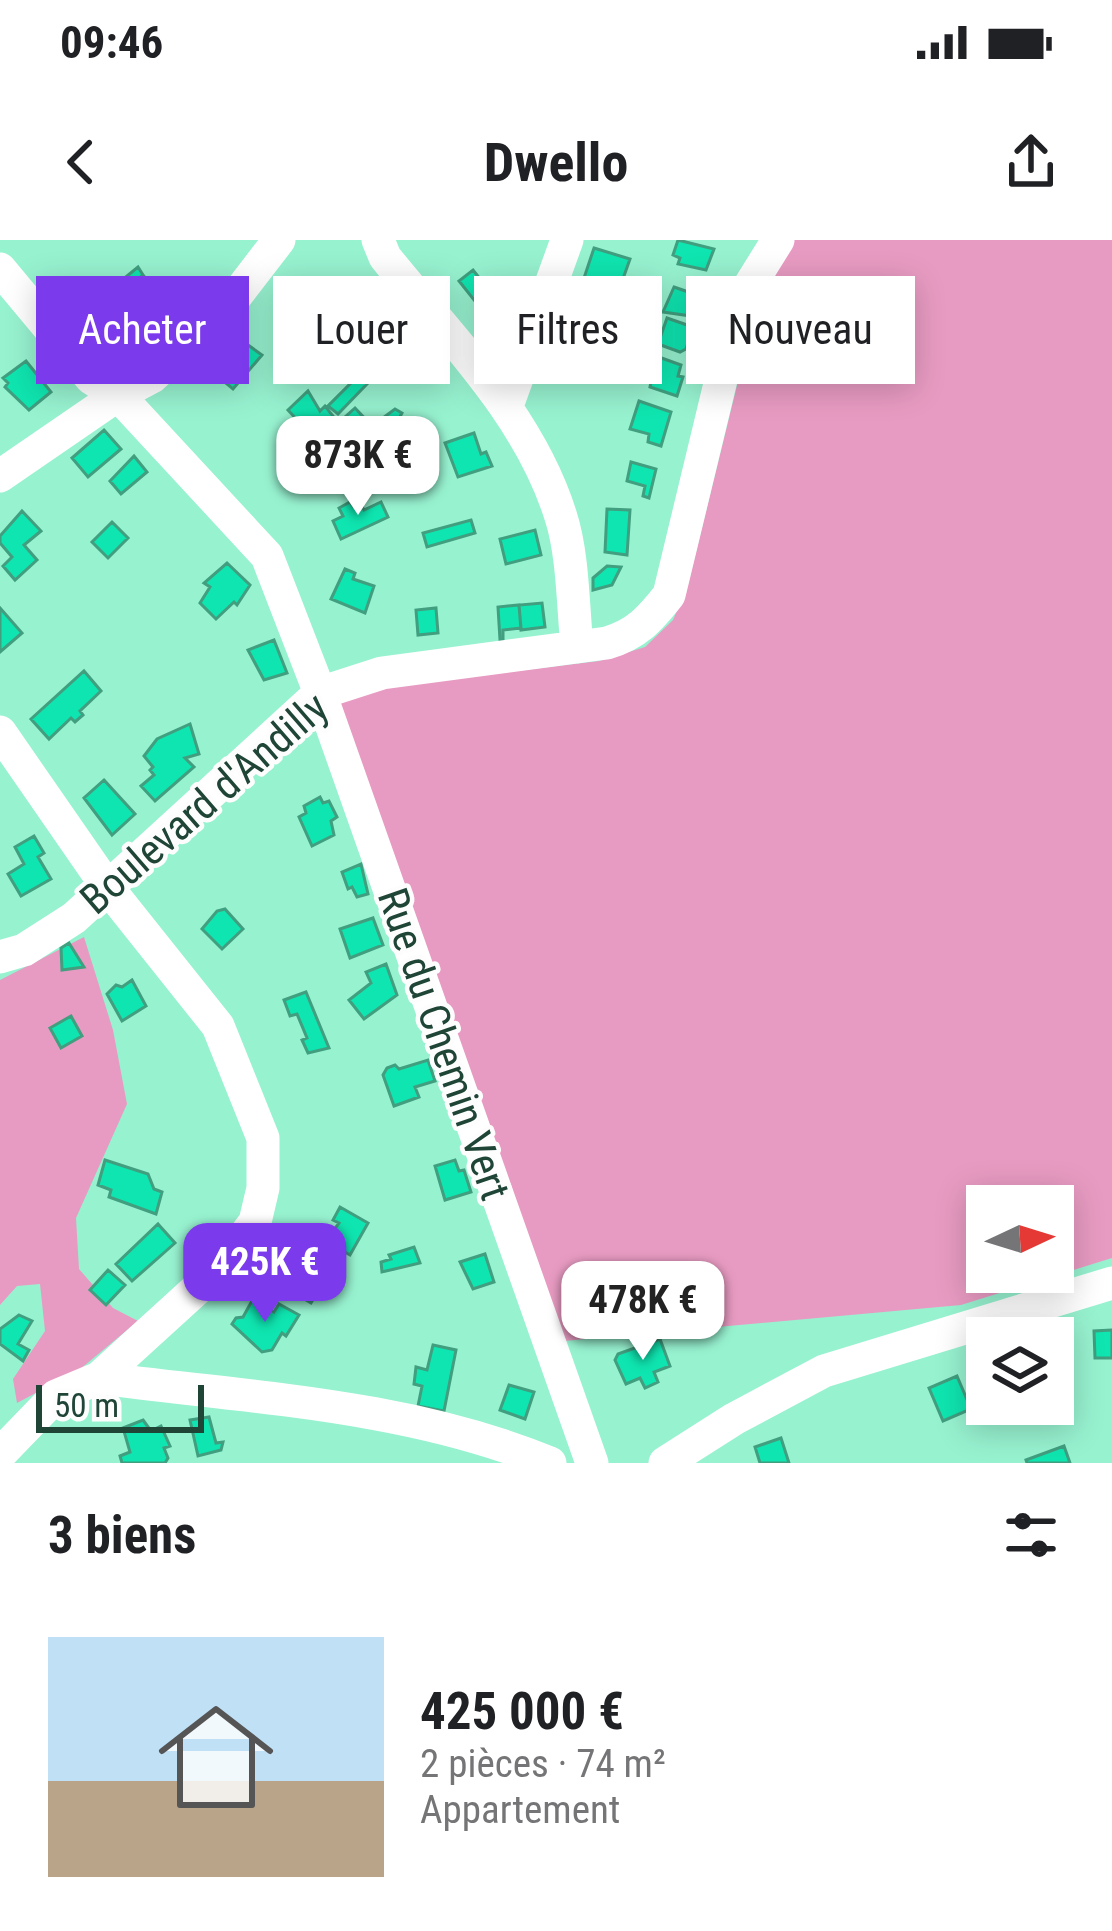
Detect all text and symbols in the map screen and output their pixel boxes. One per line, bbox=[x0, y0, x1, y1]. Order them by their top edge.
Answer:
text: 09:46 bbox=[60, 16, 163, 69]
icon: back bbox=[48, 129, 114, 195]
icon: share bbox=[998, 129, 1064, 195]
text: Dwello bbox=[484, 131, 628, 194]
chip: Acheter bbox=[36, 276, 249, 384]
chip: Louer bbox=[273, 276, 450, 384]
chip: Filtres bbox=[474, 276, 662, 384]
chip: Nouveau bbox=[686, 276, 915, 384]
pin: 873K € bbox=[260, 416, 456, 518]
text: 873K € bbox=[303, 432, 413, 478]
street label: Boulevard d'Andilly bbox=[70, 682, 338, 924]
street label: Rue du Chemin Vert bbox=[368, 882, 520, 1206]
north arrow bbox=[966, 1185, 1074, 1293]
map controls bbox=[966, 1185, 1074, 1425]
pin: 425K € bbox=[167, 1223, 363, 1325]
text: 425K € bbox=[210, 1239, 320, 1285]
pin: 478K € bbox=[545, 1261, 741, 1363]
text: 478K € bbox=[588, 1277, 698, 1323]
button: layers bbox=[966, 1317, 1074, 1425]
scale bar bbox=[36, 1379, 204, 1432]
text: 50 m bbox=[54, 1386, 119, 1425]
icon: filters bbox=[998, 1502, 1064, 1568]
text: 3 biens bbox=[48, 1506, 196, 1565]
text: 425 000 € bbox=[420, 1682, 624, 1741]
icon: home bbox=[144, 1685, 288, 1829]
text: 2 pièces · 74 m² bbox=[420, 1741, 666, 1787]
text: Appartement bbox=[420, 1787, 620, 1833]

